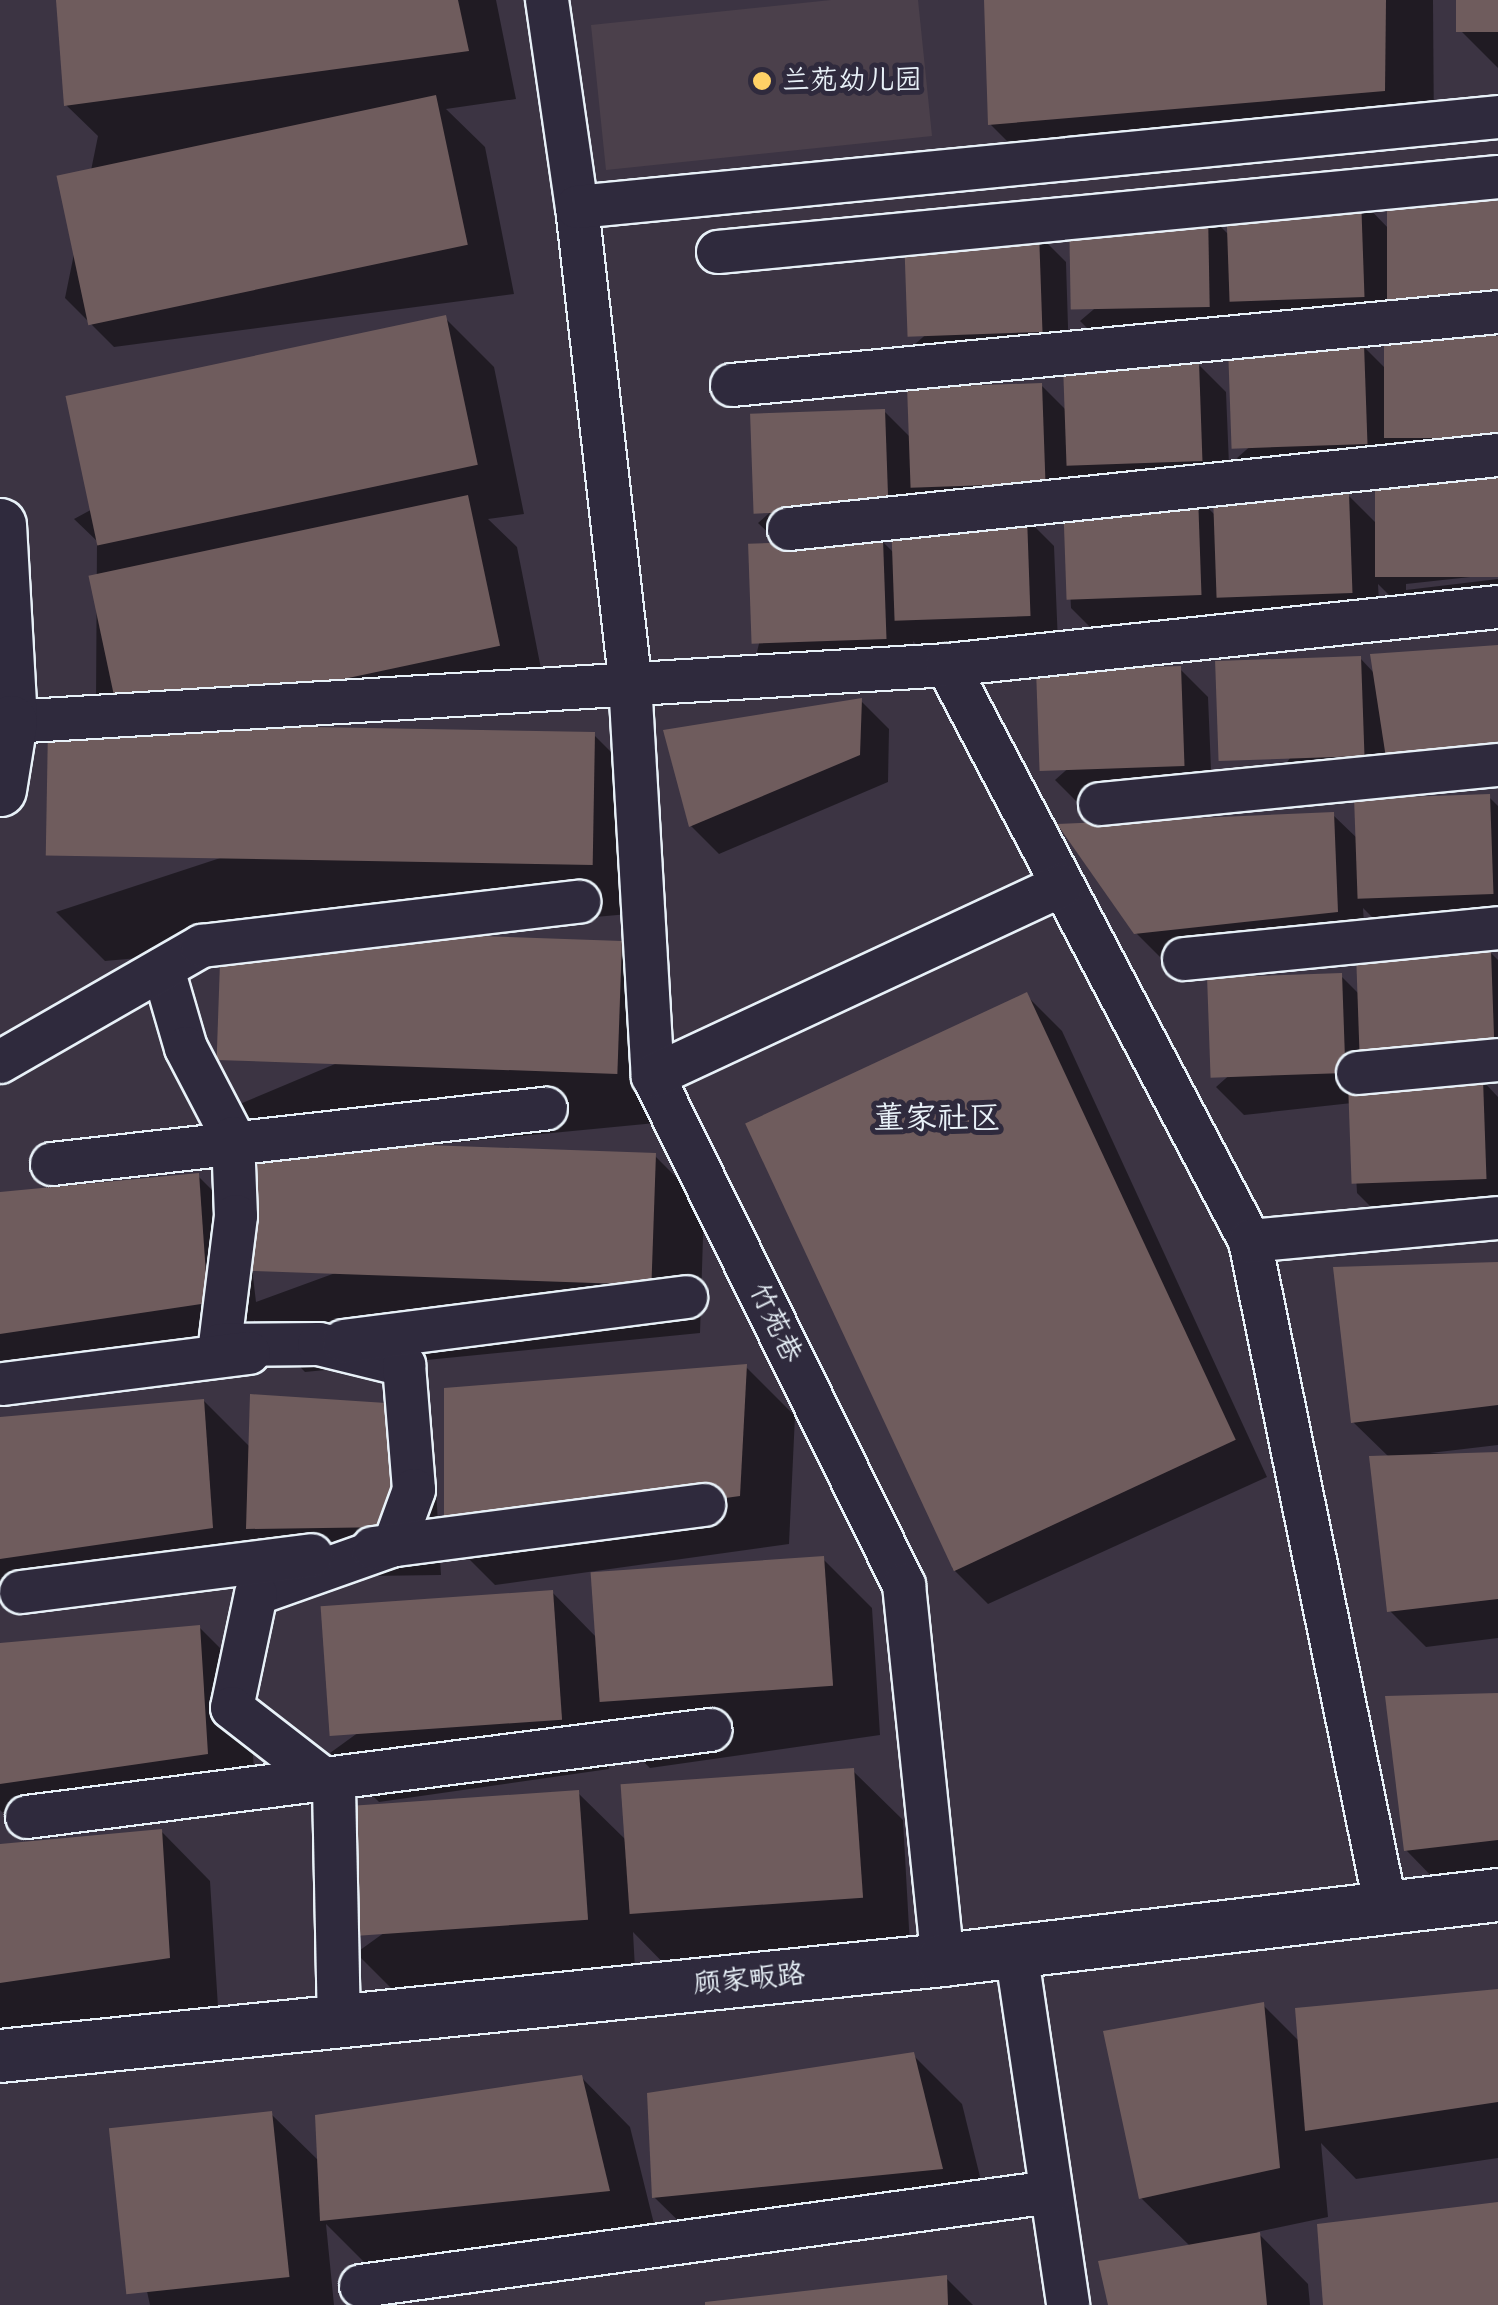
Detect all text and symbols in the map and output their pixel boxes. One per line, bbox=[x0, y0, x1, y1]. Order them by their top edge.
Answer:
place label: 兰苑幼儿园 bbox=[782, 64, 922, 98]
marker: 兰苑幼儿园 bbox=[751, 70, 773, 92]
district label: 董家社区 bbox=[873, 1100, 1001, 1138]
street label: 竹苑巷 bbox=[741, 1278, 809, 1368]
street label: 顾家畈路 bbox=[692, 1957, 806, 2003]

